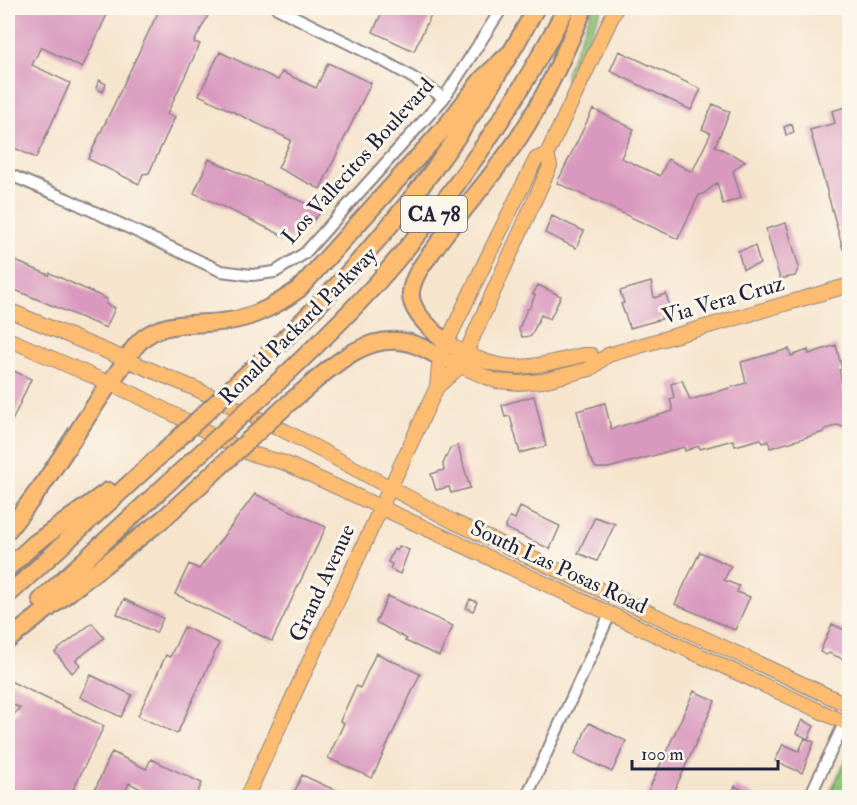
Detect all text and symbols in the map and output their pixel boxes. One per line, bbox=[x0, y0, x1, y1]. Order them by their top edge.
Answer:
street label: Los Vallecitos Boulevard bbox=[276, 72, 440, 250]
road number: CA 78 bbox=[401, 196, 467, 232]
street label: Ronald Packard Parkway bbox=[213, 241, 383, 411]
street label: Via Vera Cruz bbox=[659, 269, 788, 331]
street label: South Las Posas Road bbox=[466, 514, 652, 620]
street label: Grand Avenue bbox=[283, 520, 361, 646]
scale bar bbox=[632, 733, 778, 771]
text: 100 m bbox=[641, 743, 684, 766]

